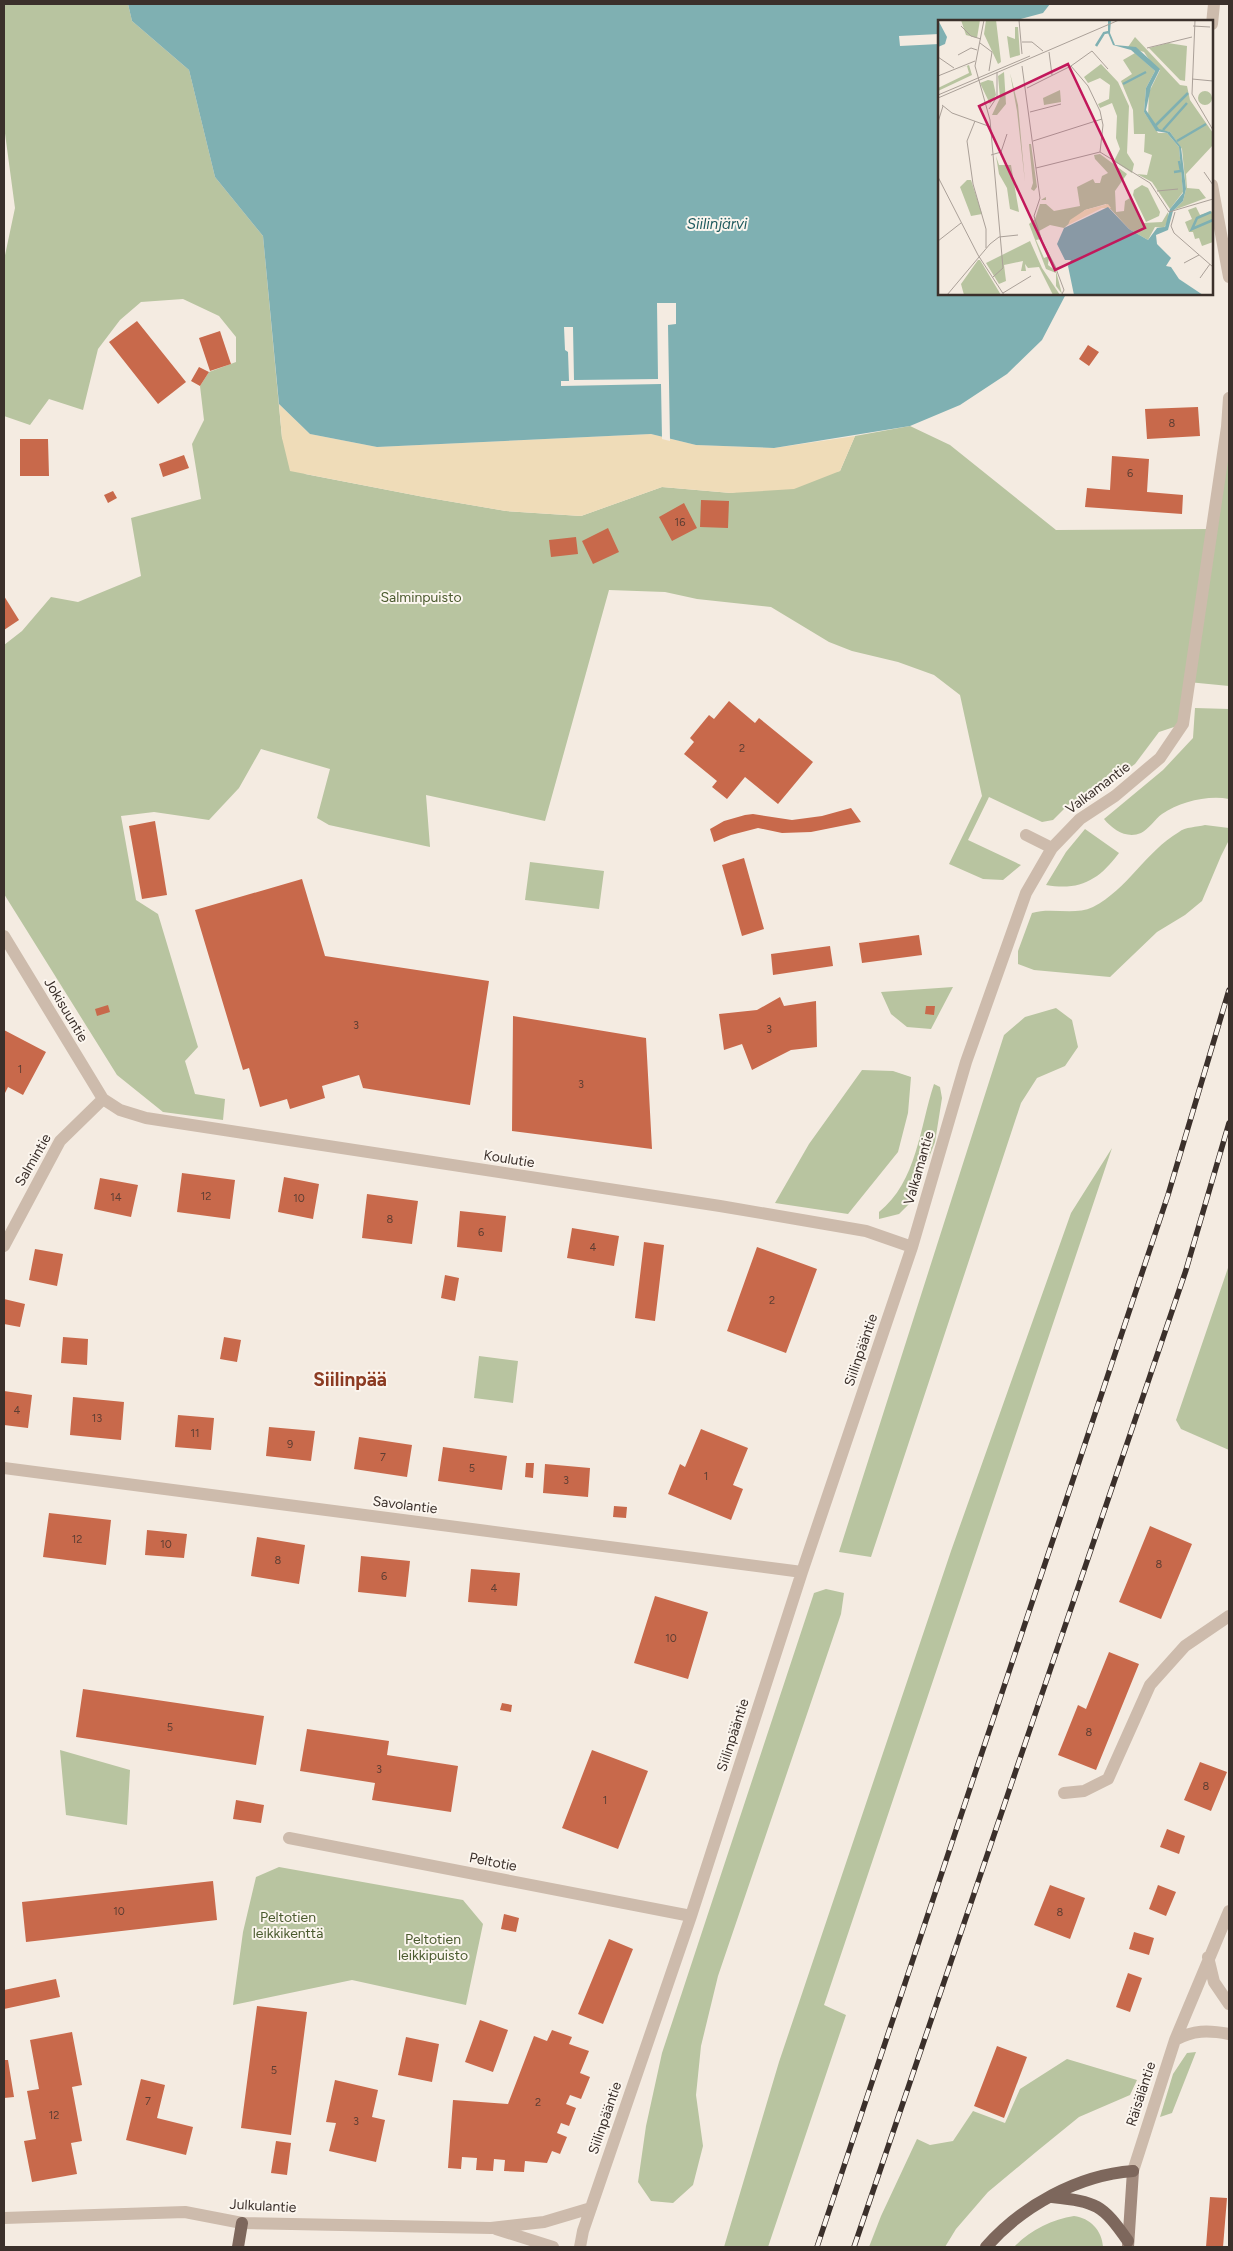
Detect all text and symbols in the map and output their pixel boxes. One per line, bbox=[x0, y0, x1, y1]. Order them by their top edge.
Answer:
inset map bbox=[938, 20, 1213, 295]
water label: Siilinjärvi bbox=[687, 215, 748, 233]
house number: 8 bbox=[1169, 417, 1176, 430]
house number: 6 bbox=[1127, 467, 1133, 480]
house number: 16 bbox=[675, 516, 685, 529]
park label: Salminpuisto bbox=[380, 589, 462, 606]
house number: 2 bbox=[739, 742, 745, 755]
street label: Valkamantie bbox=[1062, 758, 1134, 818]
street label: Jokisuuntie bbox=[40, 975, 92, 1045]
house number: 3 bbox=[353, 1019, 359, 1032]
house number: 3 bbox=[766, 1023, 772, 1036]
house number: 1 bbox=[18, 1063, 22, 1076]
house number: 3 bbox=[578, 1078, 584, 1091]
street label: Valkamantie bbox=[900, 1129, 938, 1207]
street label: Salmintie bbox=[11, 1130, 55, 1189]
street label: Koulutie bbox=[482, 1147, 536, 1171]
house number: 12 bbox=[201, 1190, 211, 1203]
house number: 14 bbox=[110, 1191, 122, 1204]
house number: 10 bbox=[293, 1192, 305, 1205]
house number: 8 bbox=[387, 1213, 394, 1226]
house number: 6 bbox=[478, 1226, 484, 1239]
house number: 4 bbox=[590, 1241, 597, 1254]
house number: 2 bbox=[769, 1294, 775, 1307]
street label: Siilinpääntie bbox=[841, 1311, 881, 1389]
district label: Siilinpää bbox=[313, 1368, 387, 1391]
house number: 4 bbox=[14, 1404, 21, 1417]
house number: 13 bbox=[92, 1412, 102, 1425]
house number: 11 bbox=[190, 1427, 200, 1440]
house number: 9 bbox=[287, 1438, 293, 1451]
house number: 7 bbox=[380, 1451, 386, 1464]
house number: 5 bbox=[469, 1462, 475, 1475]
house number: 1 bbox=[704, 1470, 708, 1483]
house number: 3 bbox=[563, 1474, 569, 1487]
street label: Savolantie bbox=[372, 1493, 439, 1517]
house number: 12 bbox=[72, 1533, 82, 1546]
house number: 10 bbox=[160, 1538, 172, 1551]
house number: 8 bbox=[275, 1554, 282, 1567]
house number: 8 bbox=[1156, 1558, 1163, 1571]
house number: 6 bbox=[381, 1570, 387, 1583]
house number: 4 bbox=[491, 1582, 498, 1595]
house number: 10 bbox=[665, 1632, 677, 1645]
street label: Siilinpääntie bbox=[713, 1696, 753, 1774]
house number: 5 bbox=[167, 1721, 173, 1734]
house number: 8 bbox=[1086, 1726, 1093, 1739]
house number: 3 bbox=[376, 1763, 382, 1776]
house number: 8 bbox=[1203, 1780, 1210, 1793]
house number: 1 bbox=[603, 1794, 607, 1807]
street label: Peltotie bbox=[468, 1849, 519, 1875]
house number: 10 bbox=[113, 1905, 125, 1918]
house number: 8 bbox=[1057, 1906, 1064, 1919]
park label: Peltotien leikkikenttä bbox=[253, 1909, 323, 1942]
park label: Peltotien leikkipuisto bbox=[398, 1931, 468, 1964]
street label: Räisäläntie bbox=[1123, 2059, 1160, 2128]
house number: 5 bbox=[271, 2064, 277, 2077]
street label: Siilinpääntie bbox=[585, 2079, 625, 2157]
house number: 7 bbox=[145, 2095, 151, 2108]
house number: 2 bbox=[535, 2096, 541, 2109]
house number: 12 bbox=[49, 2109, 59, 2122]
house number: 3 bbox=[353, 2115, 359, 2128]
street label: Julkulantie bbox=[229, 2196, 297, 2216]

